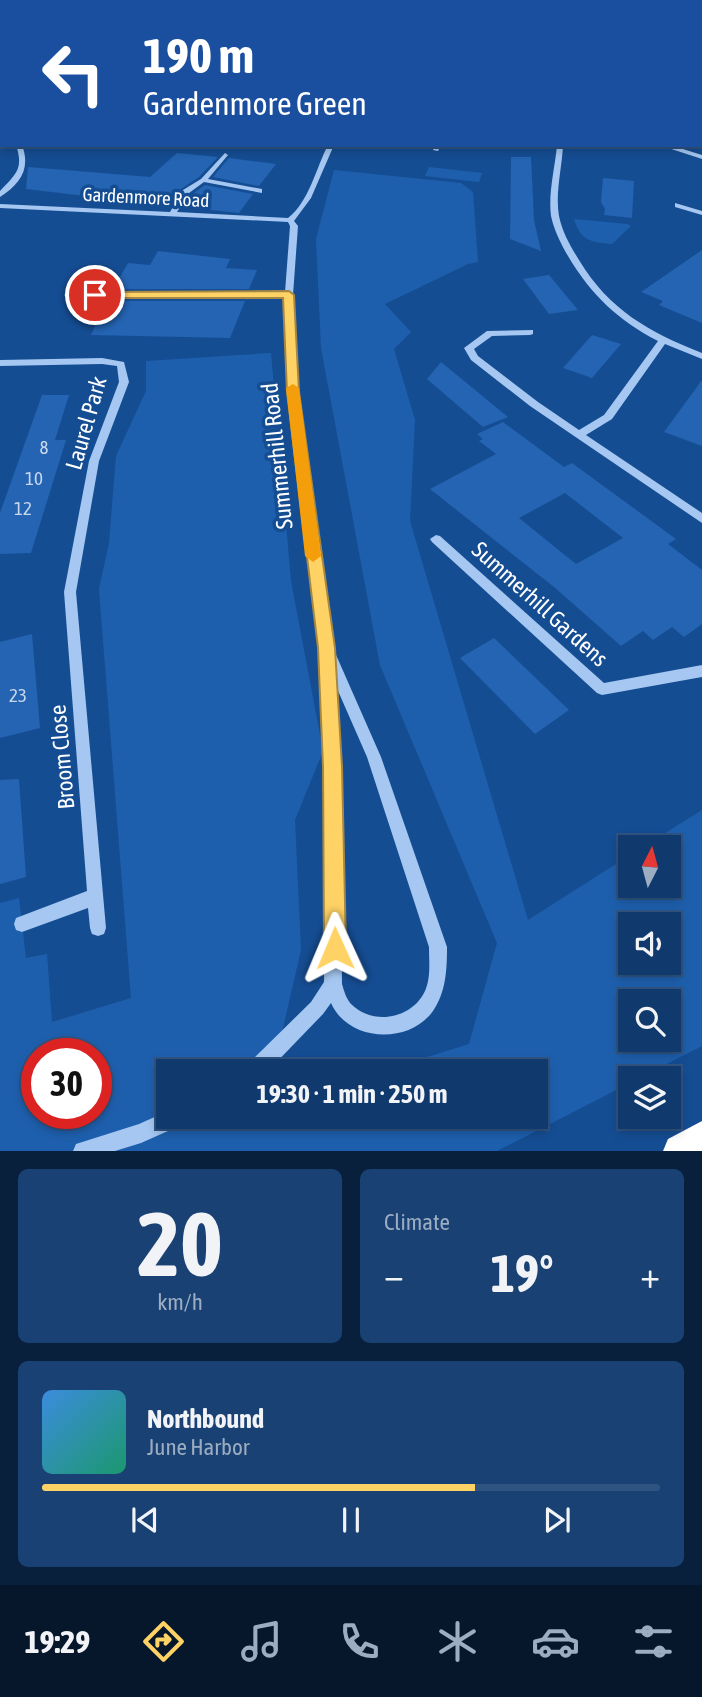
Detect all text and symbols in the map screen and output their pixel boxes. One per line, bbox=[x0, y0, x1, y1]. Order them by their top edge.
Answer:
text: 190 m bbox=[143, 27, 254, 83]
icon: left bbox=[28, 28, 119, 119]
text: Gardenmore Green bbox=[143, 85, 367, 122]
street label: Gardenmore Road bbox=[82, 183, 210, 211]
pin bbox=[65, 265, 125, 325]
icon: arrive bbox=[76, 276, 114, 314]
street label: Laurel Park bbox=[60, 373, 112, 473]
street label: Summerhill Road bbox=[256, 382, 298, 530]
house number: 8 bbox=[40, 436, 49, 458]
house number: 10 bbox=[25, 467, 43, 489]
house number: 12 bbox=[14, 497, 32, 519]
street label: Summerhill Gardens bbox=[467, 536, 613, 672]
house number: 23 bbox=[9, 684, 27, 706]
street label: Broom Close bbox=[44, 704, 80, 810]
north arrow bbox=[618, 835, 681, 898]
map controls bbox=[618, 835, 681, 1129]
position arrow bbox=[298, 911, 372, 985]
button: sound bbox=[618, 912, 681, 975]
button: search bbox=[618, 989, 681, 1052]
speed limit sign: 30 bbox=[21, 1038, 112, 1129]
button: layers bbox=[618, 1066, 681, 1129]
text: 19:30 · 1 min · 250 m bbox=[257, 1079, 447, 1109]
text: 20 bbox=[137, 1191, 223, 1295]
text: Climate bbox=[384, 1209, 450, 1235]
text: 19° bbox=[490, 1243, 554, 1303]
text: − bbox=[384, 1253, 404, 1296]
text: + bbox=[640, 1253, 660, 1296]
text: km/h bbox=[157, 1289, 203, 1315]
text: Northbound bbox=[147, 1404, 264, 1434]
text: June Harbor bbox=[147, 1434, 250, 1460]
icon: previous bbox=[126, 1501, 164, 1539]
icon: pause bbox=[332, 1501, 370, 1539]
icon: next bbox=[538, 1501, 576, 1539]
icon: directions bbox=[139, 1617, 188, 1666]
icon: music bbox=[237, 1617, 286, 1666]
icon: phone bbox=[335, 1617, 384, 1666]
icon: climate bbox=[433, 1617, 482, 1666]
icon: car bbox=[531, 1617, 580, 1666]
icon: filters bbox=[629, 1617, 678, 1666]
text: 19:29 bbox=[24, 1623, 90, 1660]

